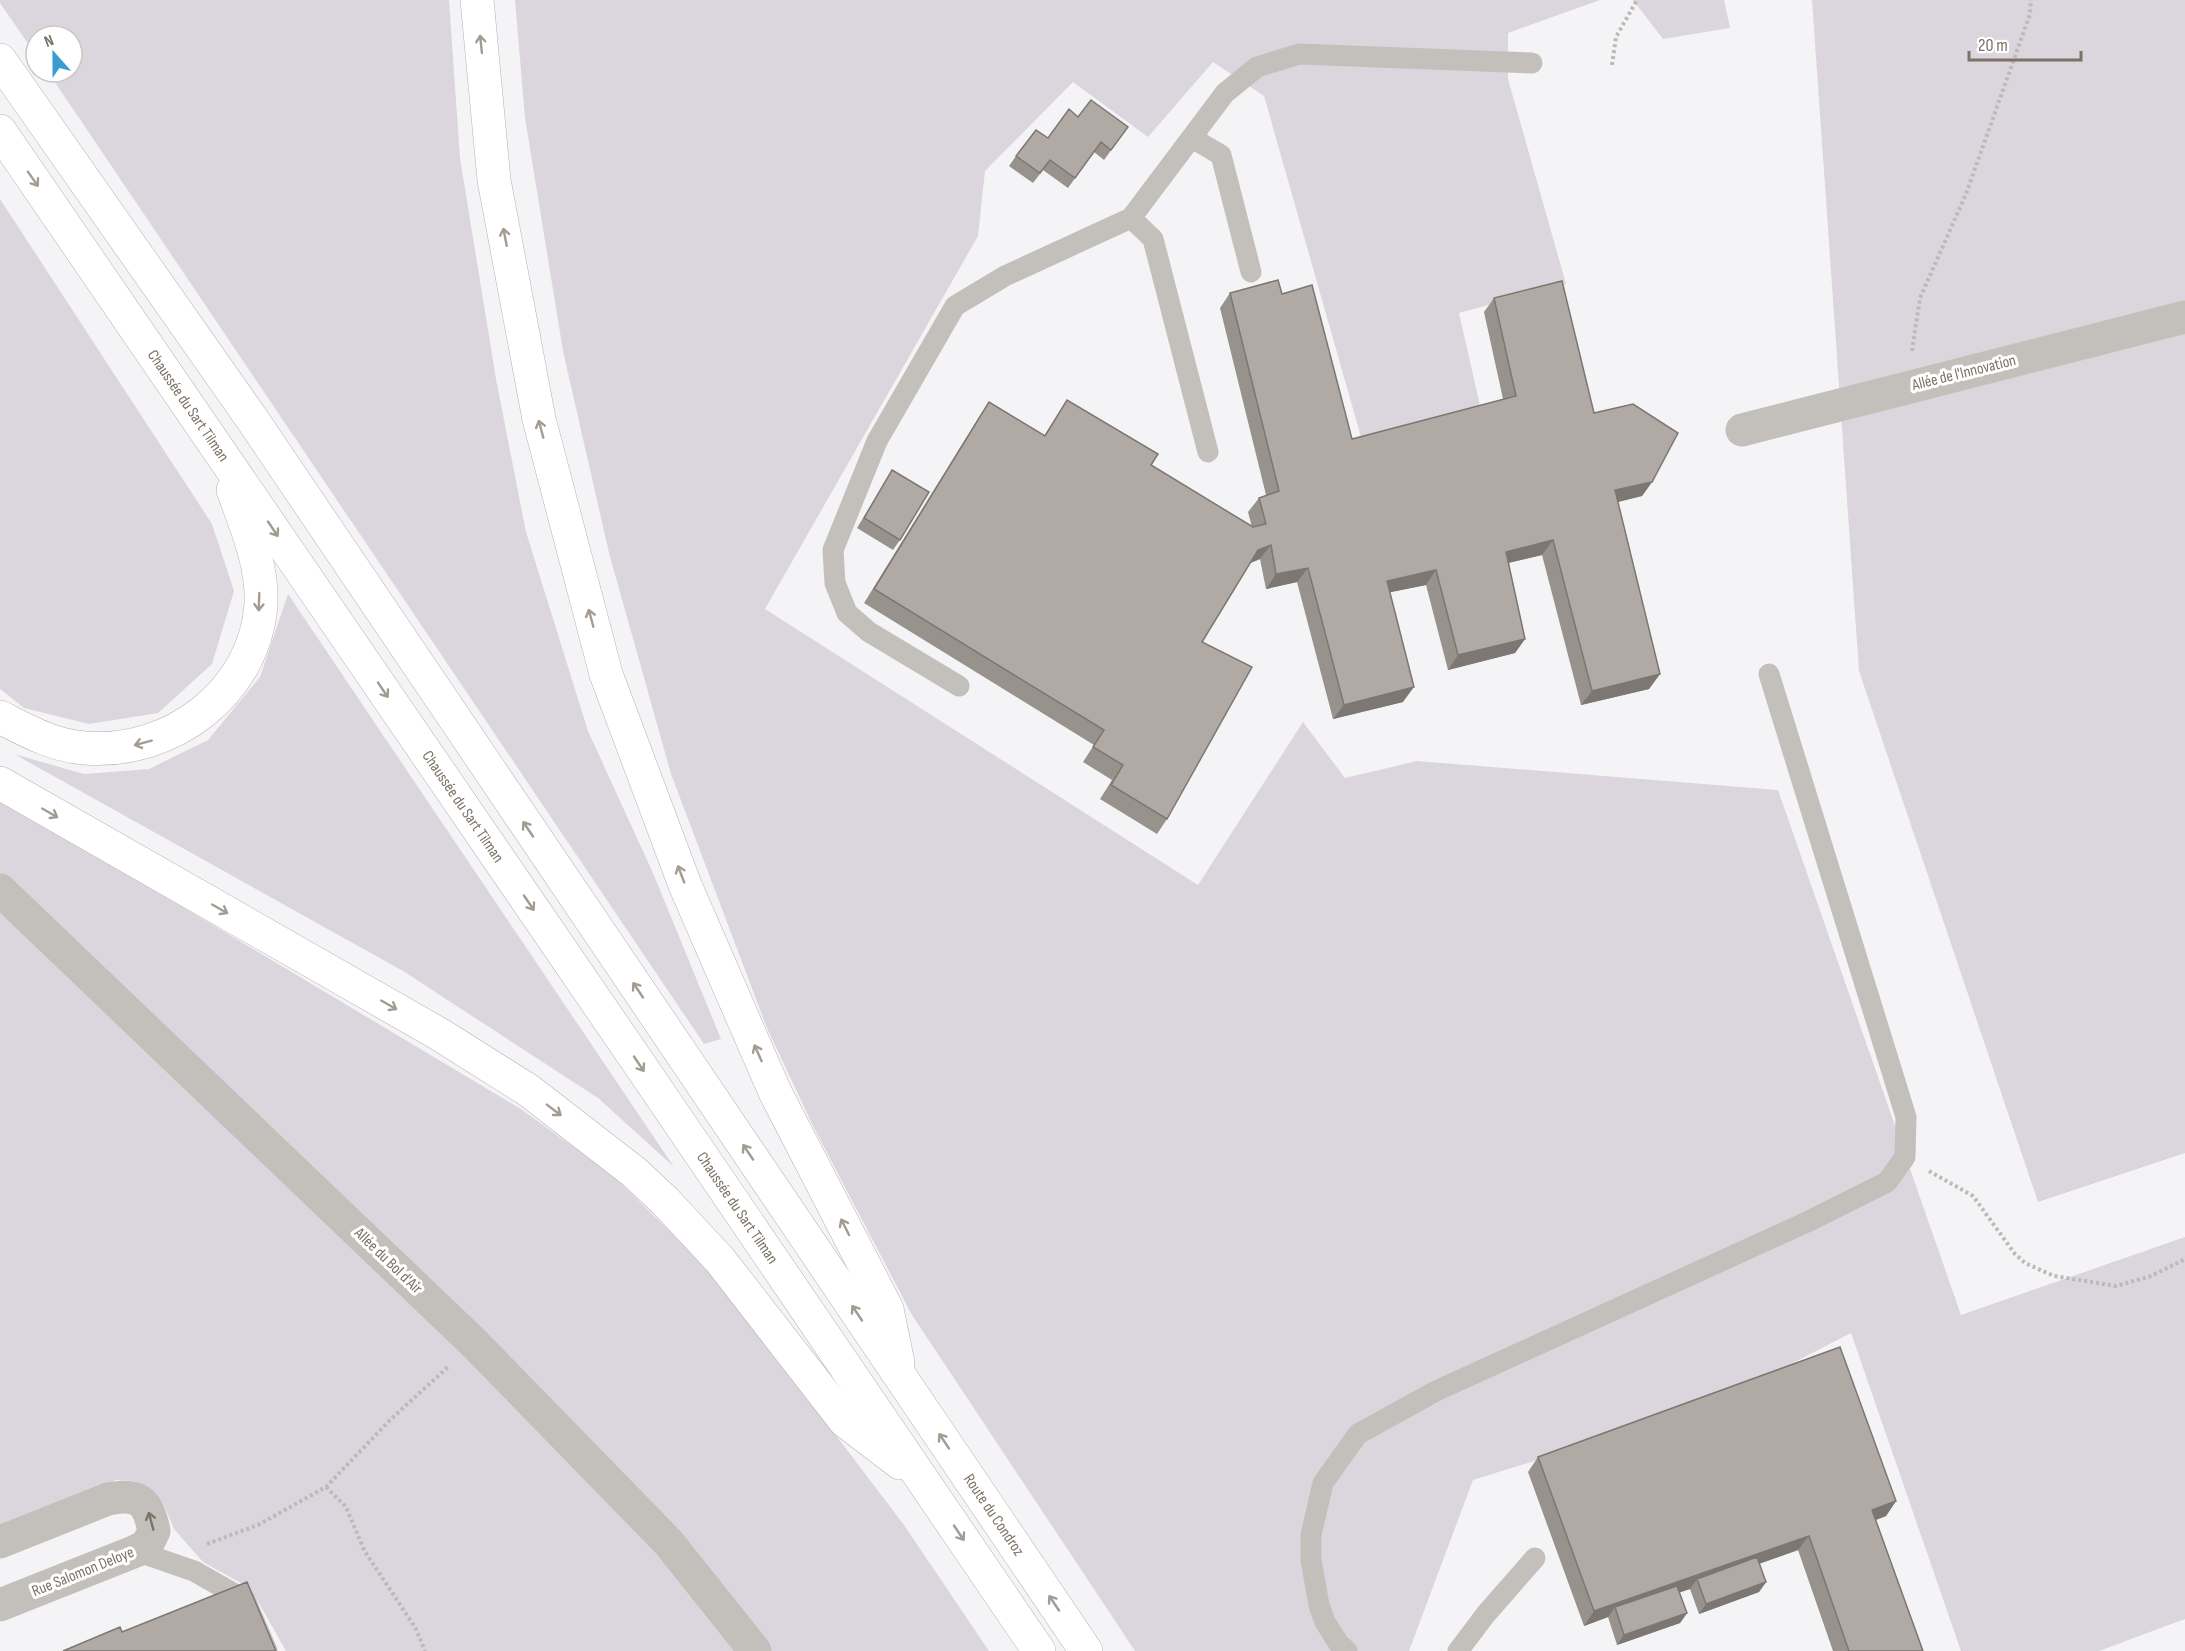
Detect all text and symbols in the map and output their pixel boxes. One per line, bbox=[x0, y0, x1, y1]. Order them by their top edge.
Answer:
north arrow bbox=[24, 24, 84, 84]
scale bar bbox=[1969, 24, 2082, 62]
text: N bbox=[42, 31, 57, 52]
one-way arrow bbox=[475, 35, 486, 54]
text: 20 m bbox=[1978, 35, 2008, 56]
one-way arrow bbox=[27, 170, 39, 186]
one-way arrow bbox=[499, 228, 510, 248]
street label: Chaussée du Sart Tilman bbox=[143, 346, 233, 465]
street label: Allée de l'Innovation bbox=[1909, 351, 2018, 395]
one-way arrow bbox=[535, 420, 547, 439]
one-way arrow bbox=[268, 520, 280, 537]
one-way arrow bbox=[254, 592, 265, 612]
one-way arrow bbox=[584, 608, 596, 627]
one-way arrow bbox=[377, 682, 389, 698]
one-way arrow bbox=[134, 738, 153, 749]
street label: Chaussée du Sart Tilman bbox=[418, 747, 508, 866]
one-way arrow bbox=[41, 807, 58, 819]
one-way arrow bbox=[522, 821, 534, 838]
one-way arrow bbox=[674, 865, 685, 884]
one-way arrow bbox=[523, 894, 535, 911]
one-way arrow bbox=[210, 904, 228, 915]
one-way arrow bbox=[632, 983, 644, 999]
one-way arrow bbox=[380, 1000, 397, 1012]
one-way arrow bbox=[752, 1044, 763, 1062]
one-way arrow bbox=[633, 1055, 645, 1071]
one-way arrow bbox=[545, 1103, 561, 1116]
one-way arrow bbox=[741, 1143, 754, 1160]
street label: Chaussée du Sart Tilman bbox=[692, 1148, 782, 1267]
one-way arrow bbox=[839, 1219, 851, 1236]
street label: Allée du Bol d'Air bbox=[349, 1223, 426, 1298]
one-way arrow bbox=[851, 1305, 863, 1322]
one-way arrow bbox=[938, 1434, 950, 1450]
street label: Route du Condroz bbox=[959, 1470, 1028, 1560]
one-way arrow bbox=[145, 1512, 157, 1531]
one-way arrow bbox=[952, 1524, 965, 1541]
street label: Rue Salomon Deloye bbox=[29, 1543, 137, 1601]
one-way arrow bbox=[1047, 1594, 1060, 1611]

